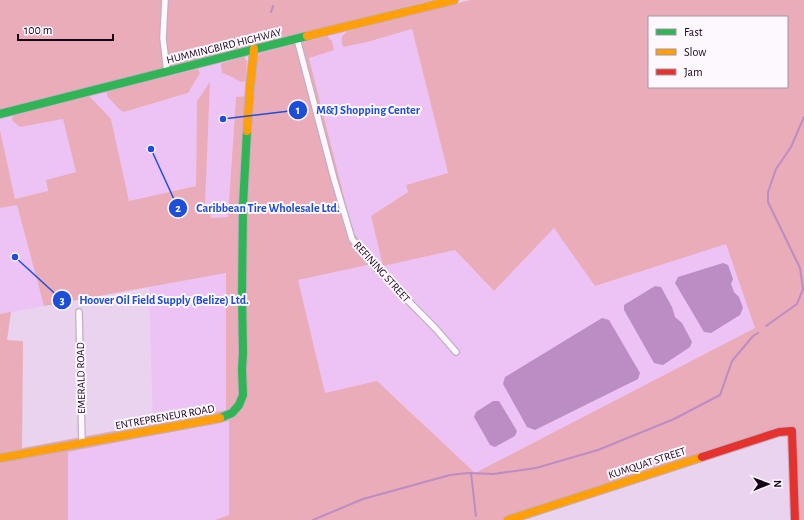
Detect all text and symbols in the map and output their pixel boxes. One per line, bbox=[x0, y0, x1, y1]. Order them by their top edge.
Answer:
scale bar bbox=[18, 16, 113, 42]
legend bbox=[648, 16, 788, 88]
text: 100 m bbox=[24, 24, 52, 36]
street label: HUMMINGBIRD HIGHWAY bbox=[165, 26, 283, 66]
text: Fast bbox=[684, 26, 703, 38]
text: Slow bbox=[684, 46, 706, 58]
text: Jam bbox=[684, 66, 703, 78]
callout: M&J Shopping Center bbox=[288, 98, 427, 122]
text: 1 bbox=[296, 104, 300, 116]
text: M&J Shopping Center bbox=[316, 104, 421, 116]
callout: Caribbean Tire Wholesale Ltd. bbox=[168, 196, 348, 220]
text: 2 bbox=[175, 202, 181, 214]
text: Caribbean Tire Wholesale Ltd. bbox=[196, 202, 340, 214]
street label: REFINING STREET bbox=[352, 239, 413, 305]
callout: Hoover Oil Field Supply (Belize) Ltd. bbox=[52, 288, 257, 312]
text: 3 bbox=[59, 294, 65, 306]
text: Hoover Oil Field Supply (Belize) Ltd. bbox=[79, 294, 249, 307]
street label: EMERALD ROAD bbox=[75, 342, 87, 414]
street label: ENTREPRENEUR ROAD bbox=[115, 403, 215, 431]
street label: KUMQUAT STREET bbox=[607, 445, 688, 481]
north arrow bbox=[748, 464, 788, 504]
text: N bbox=[772, 480, 783, 488]

